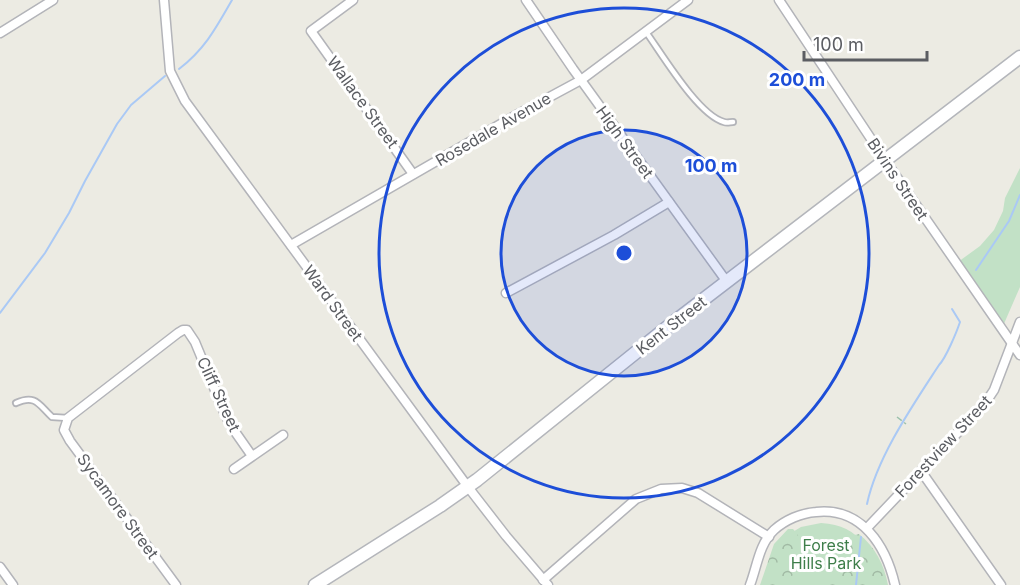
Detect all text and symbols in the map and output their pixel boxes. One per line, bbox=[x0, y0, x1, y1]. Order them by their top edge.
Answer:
scale bar bbox=[804, 24, 927, 62]
text: 100 m bbox=[813, 34, 864, 55]
street label: Wallace Street bbox=[323, 52, 403, 152]
text: 200 m bbox=[769, 69, 825, 90]
street label: Rosedale Avenue bbox=[432, 88, 554, 170]
street label: High Street bbox=[592, 102, 658, 182]
street label: Bivins Street bbox=[863, 134, 933, 224]
text: 100 m bbox=[685, 155, 737, 176]
centre of rings bbox=[614, 243, 634, 263]
street label: Ward Street bbox=[299, 261, 367, 345]
street label: Kent Street bbox=[632, 291, 710, 359]
street label: Cliff Street bbox=[193, 353, 245, 435]
street label: Forestview Street bbox=[891, 391, 995, 501]
street label: Sycamore Street bbox=[73, 449, 163, 563]
park label: Forest Hills Park bbox=[791, 535, 862, 573]

